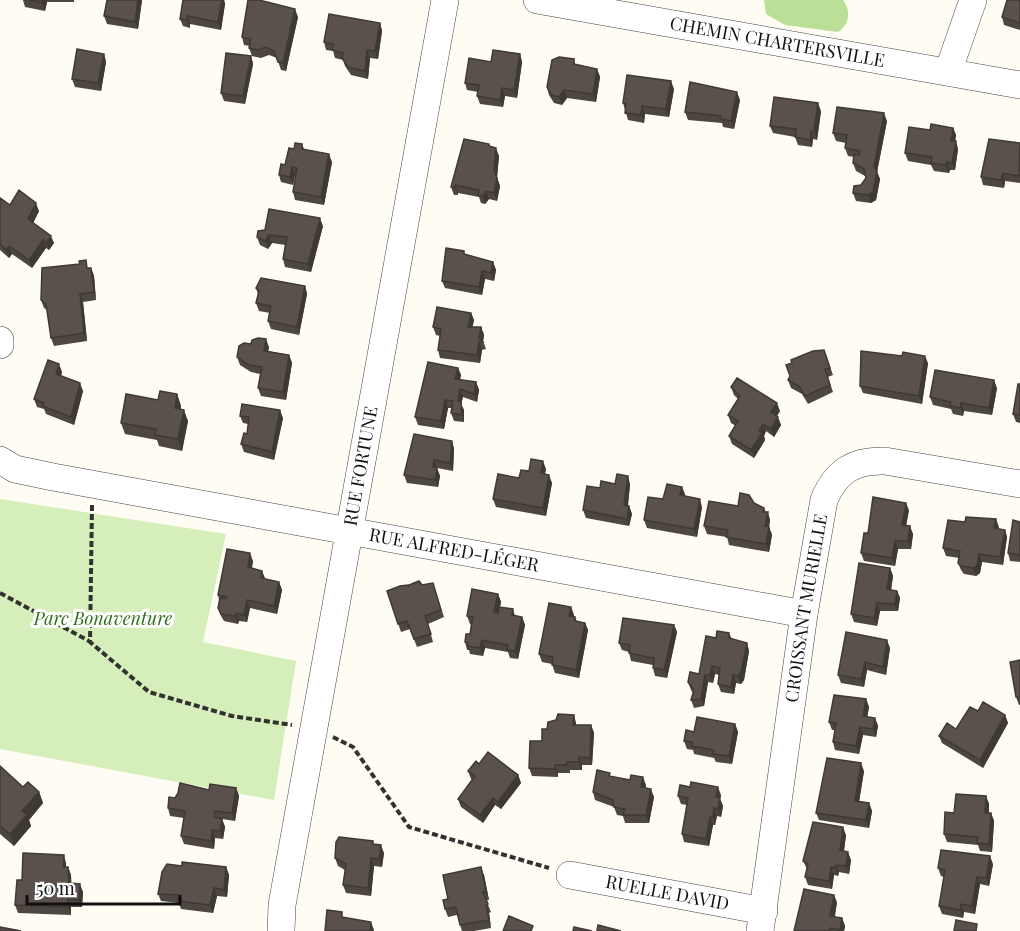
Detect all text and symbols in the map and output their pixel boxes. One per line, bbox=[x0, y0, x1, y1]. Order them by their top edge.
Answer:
street label: CHEMIN CHARTERSVILLE bbox=[668, 11, 887, 72]
street label: RUE FORTUNE bbox=[338, 404, 383, 528]
street label: CROISSANT MURIELLE bbox=[779, 512, 832, 704]
street label: RUE ALFRED-LÉGER bbox=[367, 522, 541, 576]
park label: Parc Bonaventure bbox=[33, 606, 173, 630]
scale bar bbox=[27, 868, 180, 906]
street label: RUELLE DAVID bbox=[604, 869, 731, 915]
text: 50 m bbox=[36, 876, 75, 900]

